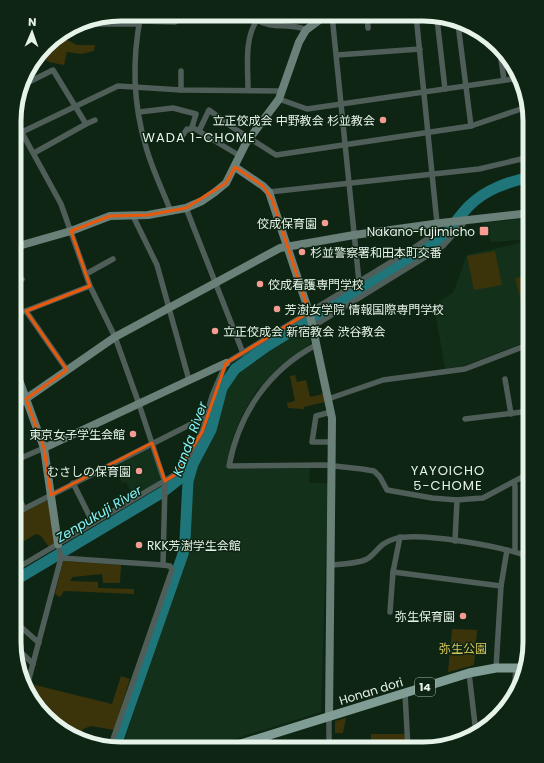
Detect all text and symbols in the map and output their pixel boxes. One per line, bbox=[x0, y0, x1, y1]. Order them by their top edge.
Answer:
north arrow bbox=[12, 12, 52, 52]
text: N bbox=[28, 14, 37, 30]
place label: 立正佼成会 中野教会 杉並教会 bbox=[213, 112, 375, 129]
marker: 立正佼成会 中野教会 杉並教会 bbox=[378, 115, 388, 125]
district label: WADA 1-CHOME bbox=[142, 128, 256, 147]
place label: 佼成保育園 bbox=[257, 215, 317, 232]
marker: 佼成保育園 bbox=[320, 218, 330, 228]
place label: Nakano-fujimicho bbox=[367, 223, 475, 240]
marker: Nakano-fujimicho bbox=[478, 225, 490, 237]
place label: 杉並警察署和田本町交番 bbox=[310, 244, 442, 261]
marker: 杉並警察署和田本町交番 bbox=[297, 247, 307, 257]
place label: 佼成看護専門学校 bbox=[268, 276, 364, 293]
marker: 佼成看護専門学校 bbox=[255, 279, 265, 289]
place label: 芳澍女学院 情報国際専門学校 bbox=[285, 301, 444, 318]
marker: 芳澍女学院 情報国際専門学校 bbox=[272, 304, 282, 314]
place label: 立正佼成会 新宿教会 渋谷教会 bbox=[223, 323, 385, 340]
marker: 立正佼成会 新宿教会 渋谷教会 bbox=[210, 326, 220, 336]
water label: Kanda River bbox=[168, 398, 213, 479]
place label: 東京女子学生会館 bbox=[29, 426, 125, 443]
marker: 東京女子学生会館 bbox=[128, 429, 138, 439]
district label: YAYOICHO 5-CHOME bbox=[411, 461, 485, 495]
place label: むさしの保育園 bbox=[47, 463, 131, 480]
marker: むさしの保育園 bbox=[134, 466, 144, 476]
water label: Zenpukuji River bbox=[52, 480, 147, 548]
place label: RKK芳澍学生会館 bbox=[147, 537, 241, 554]
marker: RKK芳澍学生会館 bbox=[134, 540, 144, 550]
place label: 弥生保育園 bbox=[395, 608, 455, 625]
marker: 弥生保育園 bbox=[458, 611, 468, 621]
park label: 弥生公園 bbox=[439, 640, 487, 657]
street label: Honan dori bbox=[337, 673, 405, 709]
road number: 14 bbox=[415, 678, 435, 696]

